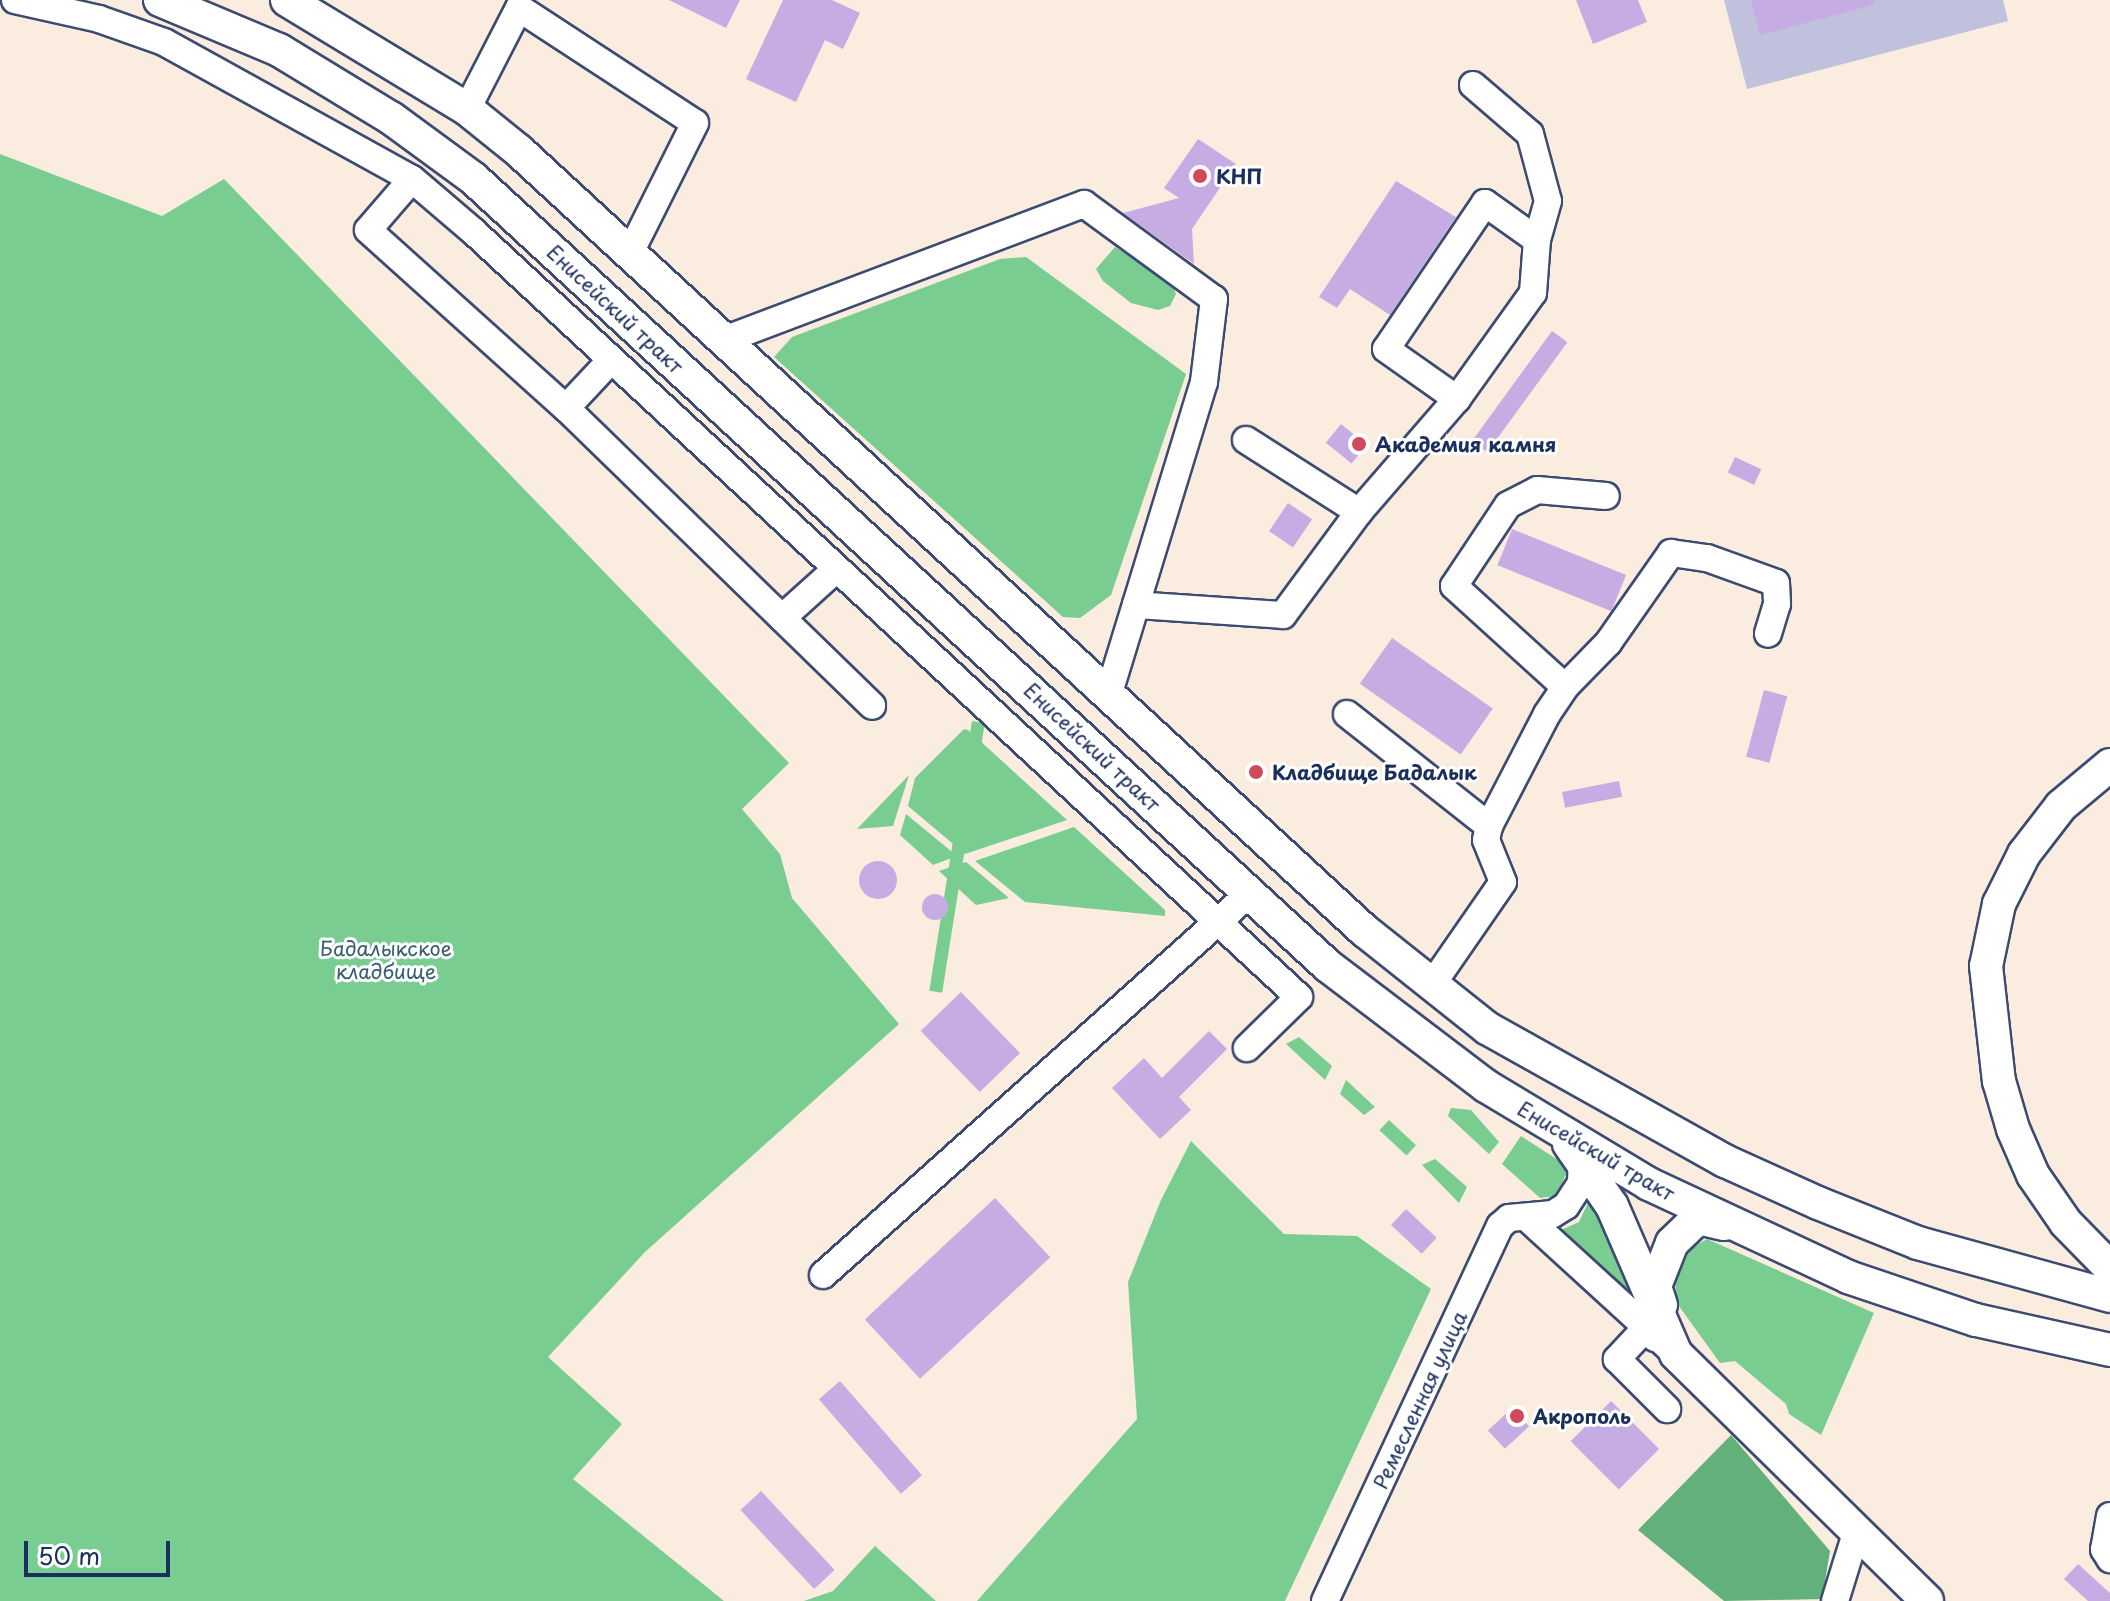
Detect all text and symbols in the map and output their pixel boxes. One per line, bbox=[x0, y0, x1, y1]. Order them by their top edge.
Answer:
place label: КНП bbox=[1216, 164, 1263, 188]
marker: КНП bbox=[1191, 167, 1209, 185]
street label: Енисейский тракт bbox=[542, 240, 688, 378]
place label: Академия камня bbox=[1375, 432, 1557, 456]
marker: Академия камня bbox=[1350, 435, 1368, 453]
street label: Енисейский тракт bbox=[1019, 678, 1165, 816]
place label: Кладбище Бадалык bbox=[1272, 760, 1478, 784]
marker: Кладбище Бадалык bbox=[1247, 763, 1265, 781]
park label: Бадалыкское кладбище bbox=[320, 937, 452, 984]
street label: Енисейский тракт bbox=[1513, 1096, 1679, 1206]
street label: Ремесленная улица bbox=[1368, 1307, 1472, 1493]
place label: Акрополь bbox=[1533, 1404, 1631, 1428]
marker: Акрополь bbox=[1508, 1407, 1526, 1425]
scale bar bbox=[28, 1525, 174, 1575]
text: 50 m bbox=[38, 1537, 100, 1573]

